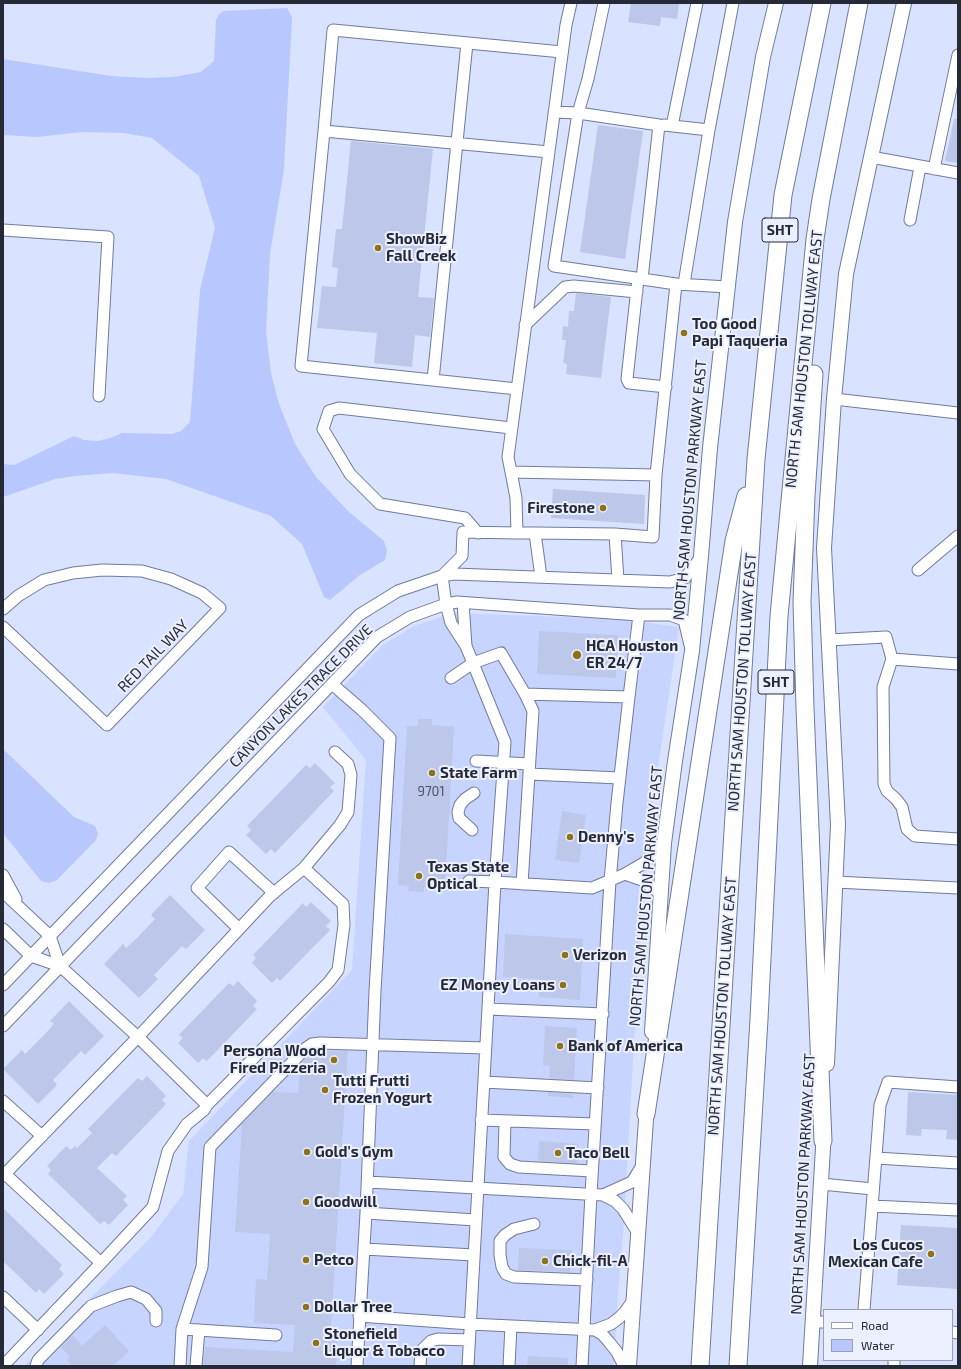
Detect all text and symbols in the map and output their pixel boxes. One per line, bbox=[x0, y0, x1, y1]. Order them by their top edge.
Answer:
road number: SHT bbox=[762, 218, 798, 242]
street label: NORTH SAM HOUSTON TOLLWAY EAST bbox=[781, 229, 827, 489]
place label: ShowBiz Fall Creek bbox=[386, 230, 456, 265]
marker: ShowBiz Fall Creek bbox=[373, 243, 383, 253]
place label: Too Good Papi Taqueria bbox=[692, 315, 788, 350]
marker: Too Good Papi Taqueria bbox=[679, 328, 689, 338]
street label: NORTH SAM HOUSTON PARKWAY EAST bbox=[670, 359, 710, 621]
place label: Firestone bbox=[527, 499, 595, 517]
marker: Firestone bbox=[598, 503, 608, 513]
street label: NORTH SAM HOUSTON TOLLWAY EAST bbox=[724, 552, 760, 812]
street label: RED TAIL WAY bbox=[114, 616, 192, 696]
street label: CANYON LAKES TRACE DRIVE bbox=[226, 621, 376, 771]
place label: HCA Houston ER 24/7 bbox=[586, 637, 678, 672]
marker: HCA Houston ER 24/7 bbox=[571, 649, 583, 661]
road number: SHT bbox=[758, 670, 794, 694]
place label: State Farm bbox=[440, 764, 518, 782]
street label: NORTH SAM HOUSTON PARKWAY EAST bbox=[626, 765, 666, 1027]
marker: State Farm bbox=[427, 768, 437, 778]
house number: 9701 bbox=[417, 784, 445, 800]
place label: Denny's bbox=[578, 828, 634, 846]
marker: Denny's bbox=[565, 832, 575, 842]
place label: Texas State Optical bbox=[427, 858, 509, 893]
marker: Texas State Optical bbox=[414, 871, 424, 881]
street label: NORTH SAM HOUSTON TOLLWAY EAST bbox=[704, 876, 740, 1136]
place label: Verizon bbox=[573, 946, 627, 964]
marker: Verizon bbox=[560, 950, 570, 960]
place label: EZ Money Loans bbox=[440, 976, 555, 994]
marker: EZ Money Loans bbox=[558, 980, 568, 990]
place label: Bank of America bbox=[568, 1037, 683, 1055]
marker: Bank of America bbox=[555, 1041, 565, 1051]
place label: Persona Wood Fired Pizzeria bbox=[223, 1042, 326, 1077]
street label: NORTH SAM HOUSTON PARKWAY EAST bbox=[787, 1053, 819, 1315]
marker: Persona Wood Fired Pizzeria bbox=[329, 1055, 339, 1065]
place label: Tutti Frutti Frozen Yogurt bbox=[333, 1072, 432, 1107]
marker: Tutti Frutti Frozen Yogurt bbox=[320, 1085, 330, 1095]
place label: Gold's Gym bbox=[315, 1143, 393, 1161]
place label: Taco Bell bbox=[566, 1144, 630, 1162]
marker: Gold's Gym bbox=[302, 1147, 312, 1157]
marker: Taco Bell bbox=[553, 1148, 563, 1158]
place label: Goodwill bbox=[314, 1193, 377, 1211]
marker: Goodwill bbox=[301, 1197, 311, 1207]
place label: Los Cucos Mexican Cafe bbox=[828, 1236, 923, 1271]
marker: Los Cucos Mexican Cafe bbox=[926, 1249, 936, 1259]
place label: Petco bbox=[314, 1251, 354, 1269]
place label: Chick-fil-A bbox=[553, 1252, 628, 1270]
marker: Petco bbox=[301, 1255, 311, 1265]
marker: Chick-fil-A bbox=[540, 1256, 550, 1266]
place label: Dollar Tree bbox=[314, 1298, 392, 1316]
marker: Dollar Tree bbox=[301, 1302, 311, 1312]
legend bbox=[823, 1309, 953, 1361]
text: Road bbox=[861, 1318, 889, 1332]
place label: Stonefield Liquor & Tobacco bbox=[324, 1325, 445, 1360]
marker: Stonefield Liquor & Tobacco bbox=[311, 1338, 321, 1348]
text: Water bbox=[861, 1338, 895, 1352]

